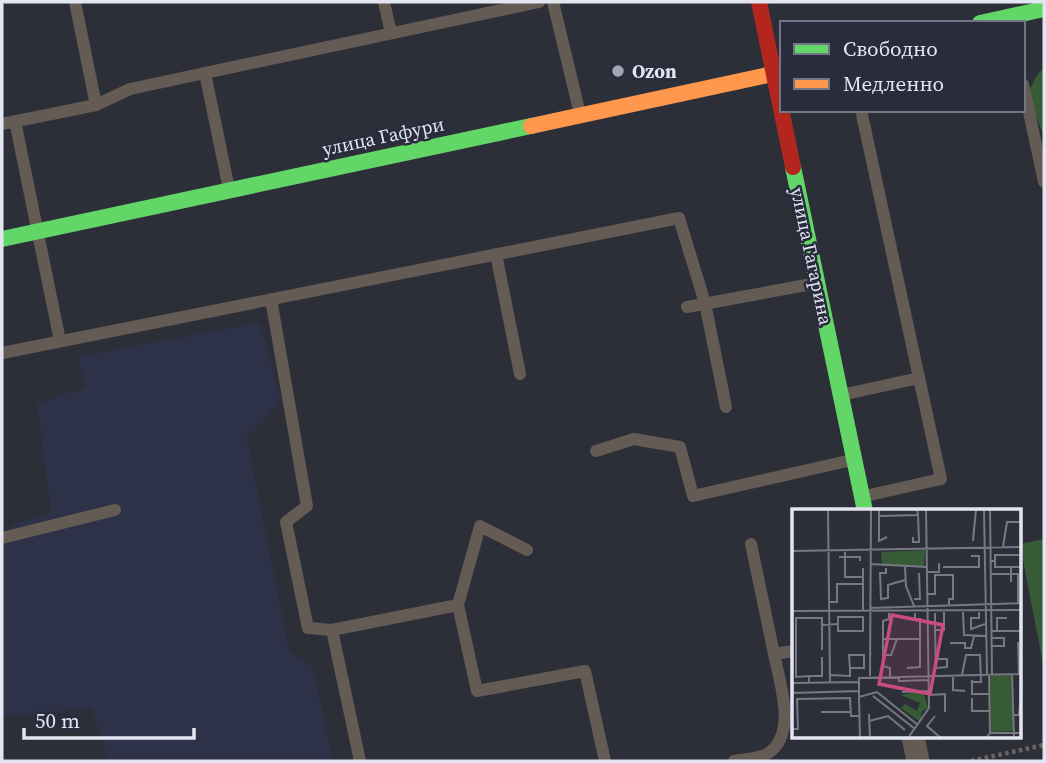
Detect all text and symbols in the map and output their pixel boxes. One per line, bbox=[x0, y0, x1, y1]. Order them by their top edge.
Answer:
legend bbox=[780, 21, 1025, 112]
text: Свободно bbox=[843, 34, 938, 63]
place label: Ozon bbox=[632, 58, 677, 84]
marker: Ozon bbox=[610, 63, 626, 79]
text: Медленно bbox=[843, 69, 944, 98]
street label: улица Гафури bbox=[320, 110, 446, 162]
street label: улица Гагарина bbox=[785, 185, 839, 328]
inset map bbox=[792, 509, 1021, 738]
scale bar bbox=[24, 696, 194, 740]
text: 50 m bbox=[35, 706, 80, 735]

